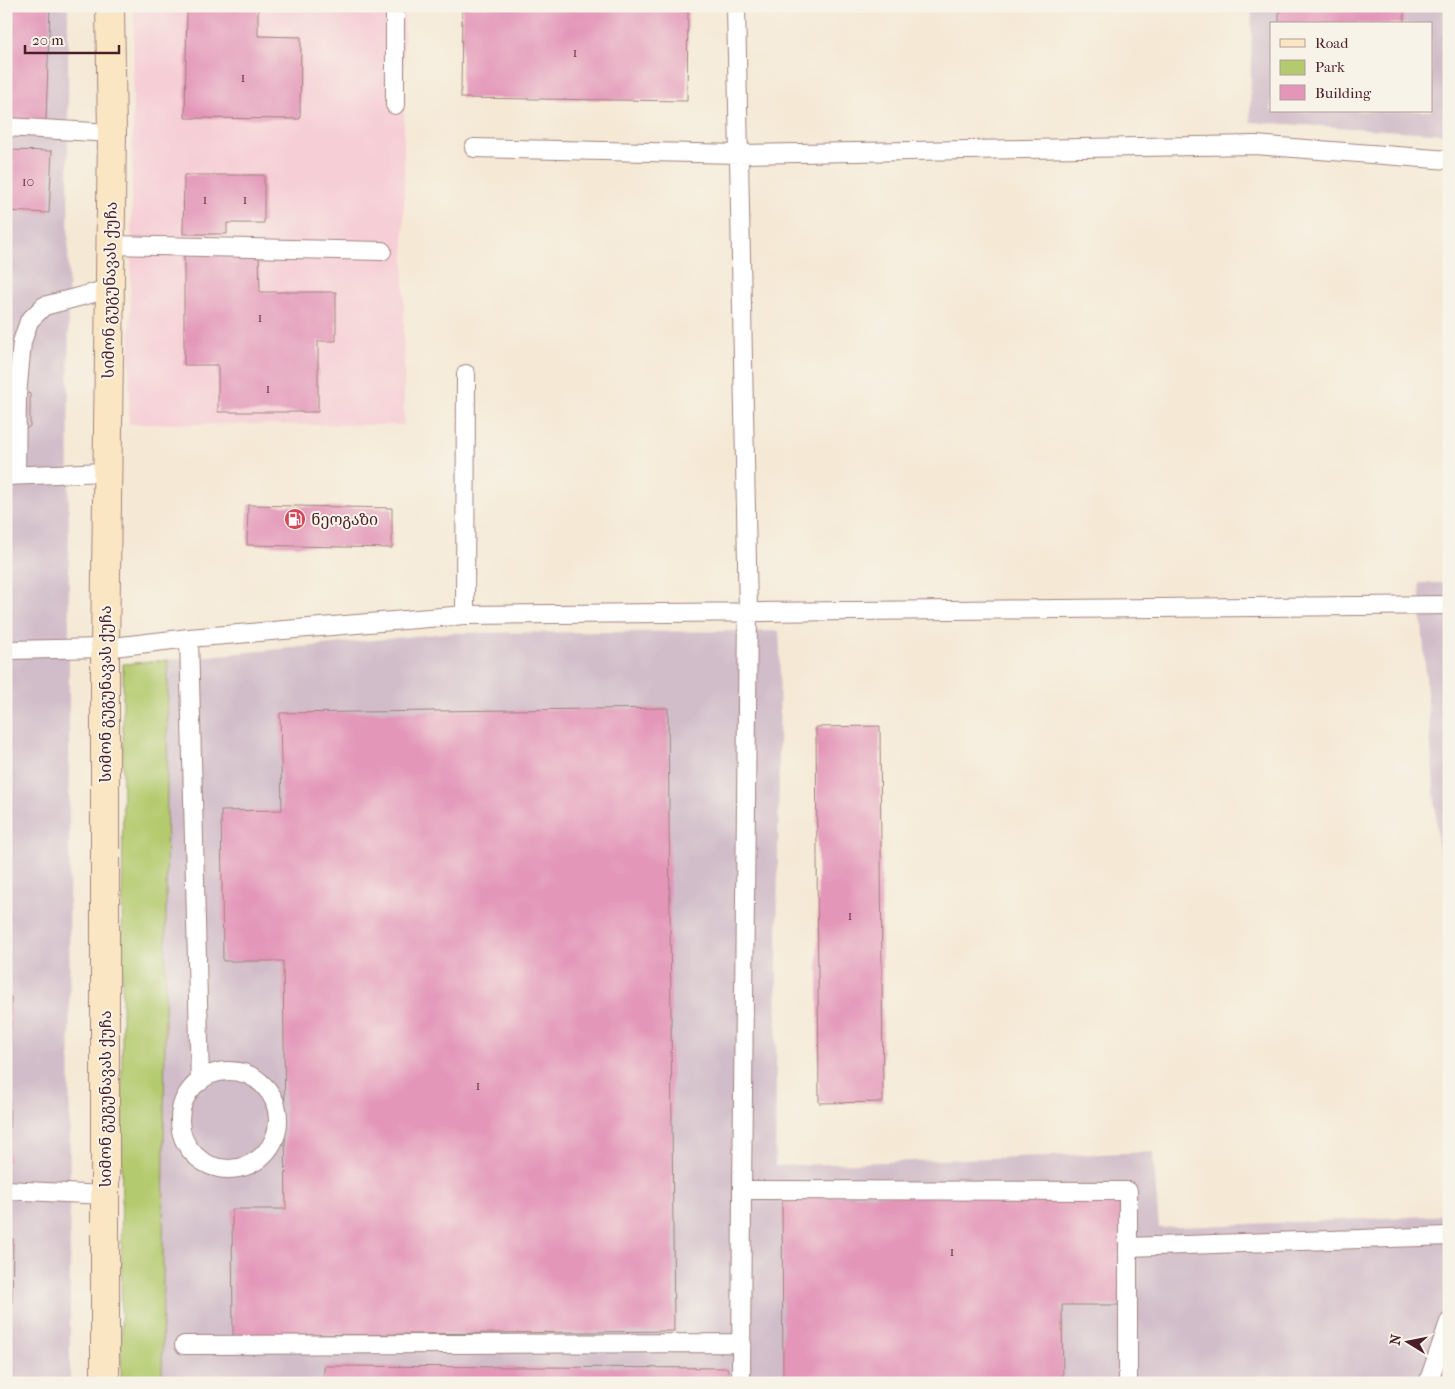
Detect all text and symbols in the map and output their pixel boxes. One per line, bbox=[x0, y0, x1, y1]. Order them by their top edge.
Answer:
scale bar bbox=[25, 22, 119, 54]
legend bbox=[1270, 22, 1432, 112]
text: 20 m bbox=[32, 31, 64, 49]
text: Road bbox=[1315, 34, 1349, 52]
house number: 1 bbox=[573, 44, 578, 61]
text: Park bbox=[1315, 58, 1345, 76]
house number: 1 bbox=[241, 69, 246, 86]
text: Building bbox=[1315, 84, 1372, 102]
house number: 10 bbox=[22, 173, 34, 190]
house number: 1 bbox=[203, 191, 208, 208]
house number: 1 bbox=[243, 191, 248, 208]
street label: სიმონ გუგუნავას ქუჩა bbox=[98, 201, 121, 379]
house number: 1 bbox=[258, 309, 263, 326]
house number: 1 bbox=[266, 380, 271, 397]
fuel station icon: ნეოგაზი bbox=[283, 507, 307, 531]
place label: ნეოგაზი bbox=[311, 510, 378, 529]
street label: სიმონ გუგუნავას ქუჩა bbox=[96, 605, 115, 783]
house number: 1 bbox=[848, 907, 853, 924]
street label: სიმონ გუგუნავას ქუჩა bbox=[96, 1010, 115, 1188]
house number: 1 bbox=[476, 1077, 481, 1094]
house number: 1 bbox=[950, 1243, 955, 1260]
north arrow bbox=[1382, 1316, 1432, 1366]
text: N bbox=[1386, 1333, 1405, 1347]

